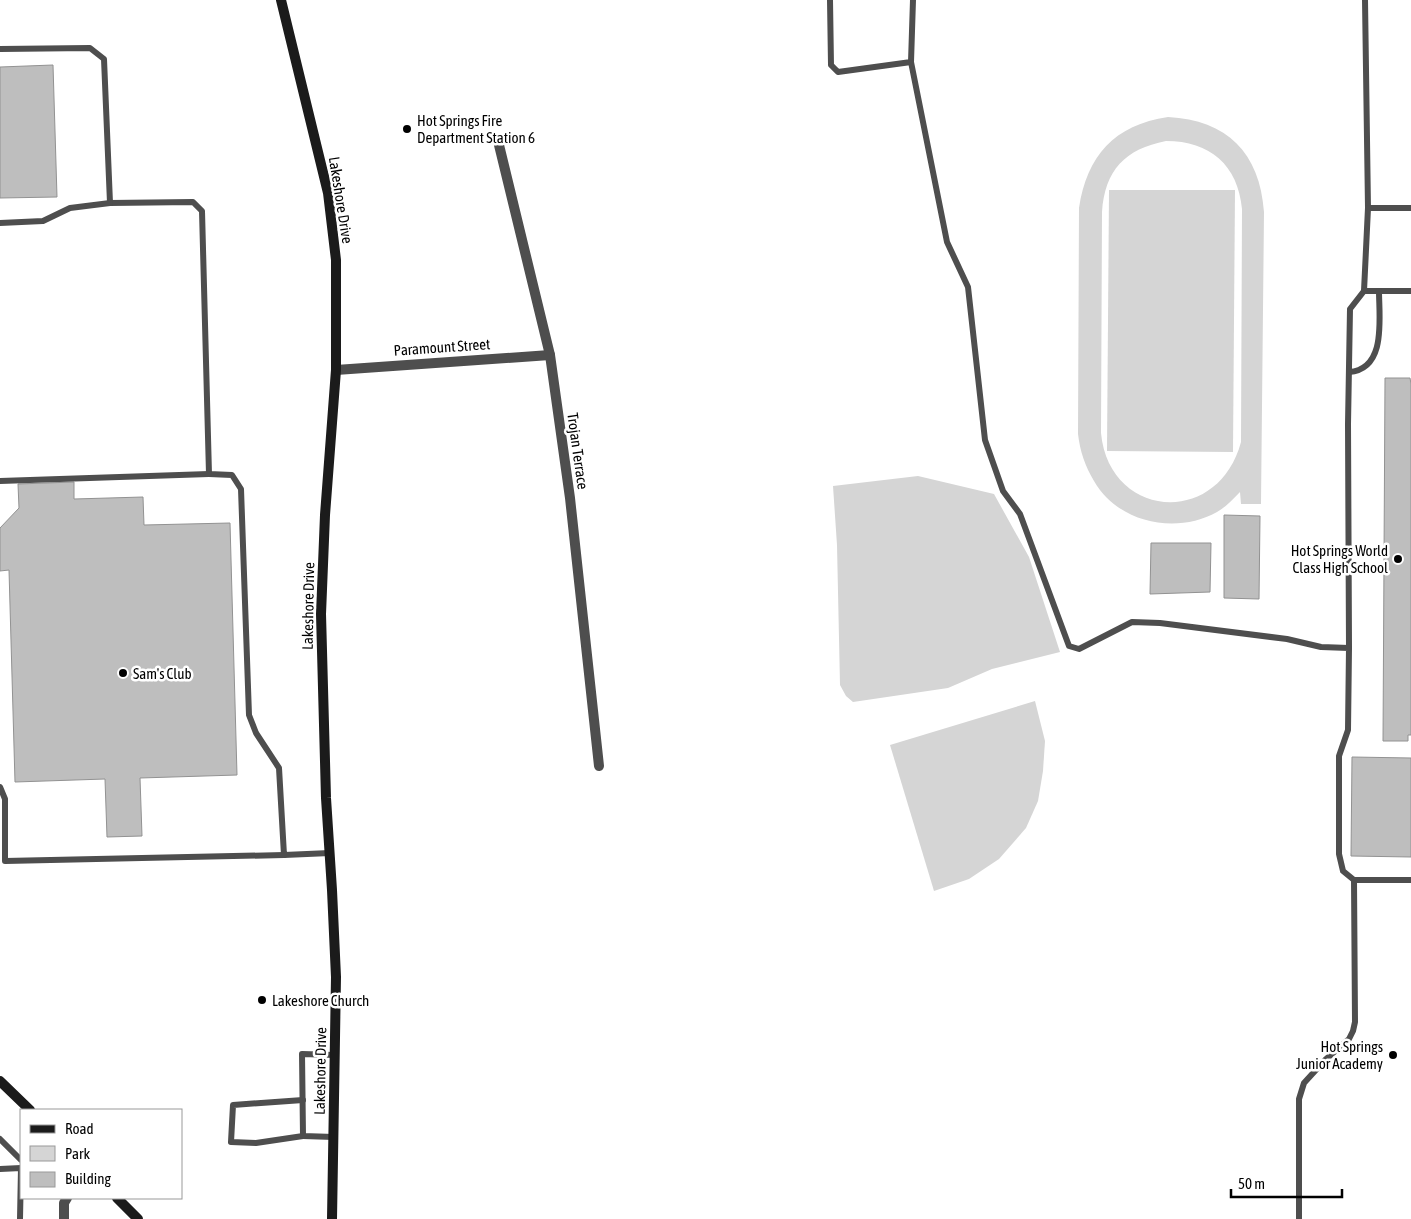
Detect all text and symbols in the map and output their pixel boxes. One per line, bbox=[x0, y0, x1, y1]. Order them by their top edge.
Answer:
place label: Hot Springs Fire Department Station 6 bbox=[417, 112, 535, 146]
marker: Hot Springs Fire Department Station 6 bbox=[401, 123, 413, 135]
street label: Lakeshore Drive bbox=[326, 155, 356, 245]
street label: Paramount Street bbox=[393, 335, 491, 359]
street label: Trojan Terrace bbox=[564, 412, 592, 491]
place label: Hot Springs World Class High School bbox=[1291, 542, 1388, 576]
marker: Hot Springs World Class High School bbox=[1392, 553, 1404, 565]
street label: Lakeshore Drive bbox=[299, 562, 317, 650]
place label: Sam's Club bbox=[133, 665, 192, 682]
marker: Sam's Club bbox=[117, 667, 129, 679]
place label: Lakeshore Church bbox=[272, 992, 369, 1009]
marker: Lakeshore Church bbox=[256, 994, 268, 1006]
street label: Lakeshore Drive bbox=[311, 1027, 329, 1115]
place label: Hot Springs Junior Academy bbox=[1296, 1038, 1383, 1072]
marker: Hot Springs Junior Academy bbox=[1387, 1049, 1399, 1061]
legend bbox=[20, 1109, 182, 1199]
text: Road bbox=[65, 1120, 94, 1137]
text: Park bbox=[65, 1145, 90, 1162]
scale bar bbox=[1231, 1166, 1342, 1198]
text: Building bbox=[65, 1170, 111, 1187]
text: 50 m bbox=[1238, 1175, 1265, 1192]

